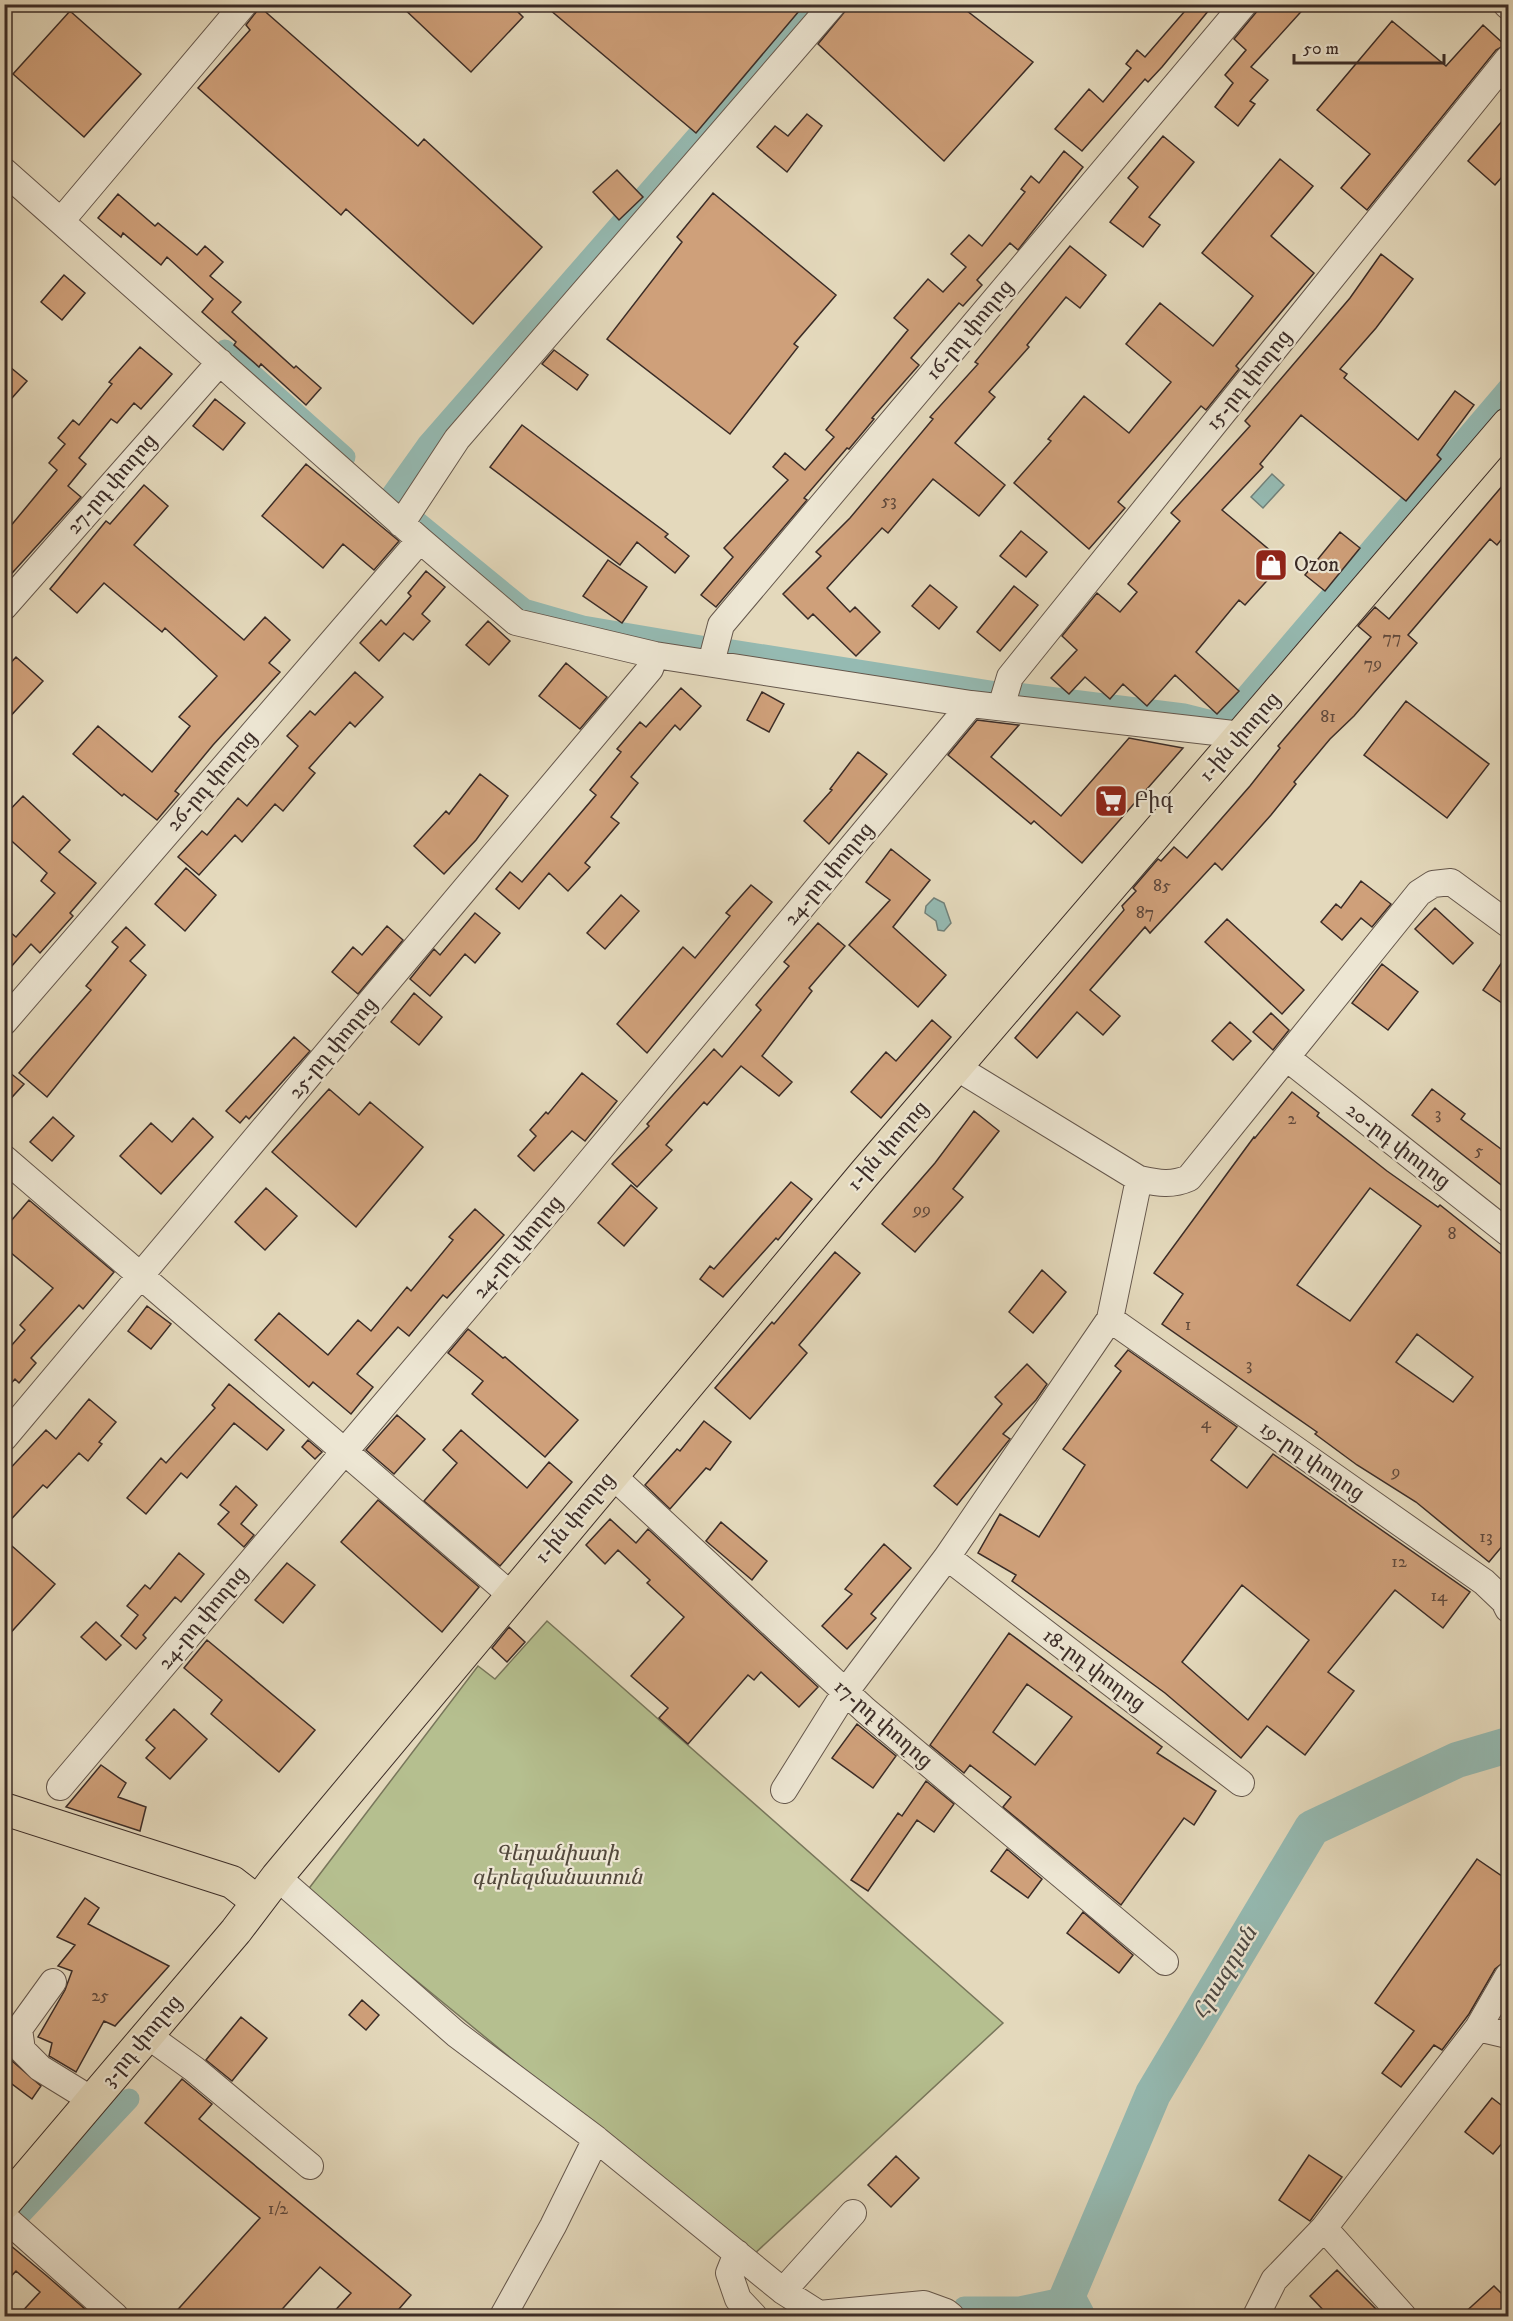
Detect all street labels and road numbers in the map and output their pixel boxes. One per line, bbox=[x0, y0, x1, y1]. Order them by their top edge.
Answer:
street label: 16-րդ փողոց bbox=[921, 275, 1019, 385]
street label: 15-րդ փողոց bbox=[1200, 324, 1298, 436]
street label: 27-րդ փողոց bbox=[61, 428, 163, 540]
street label: 1-ին փողոց bbox=[1194, 686, 1286, 788]
street label: 26-րդ փողոց bbox=[161, 725, 263, 837]
street label: 24-րդ փողոց bbox=[778, 817, 880, 931]
street label: 25-րդ փողոց bbox=[283, 992, 383, 1104]
street label: 1-ին փողոց bbox=[842, 1095, 934, 1197]
street label: 20-րդ փողոց bbox=[1340, 1097, 1456, 1195]
street label: 24-րդ փողոց bbox=[467, 1190, 569, 1304]
street label: 19-րդ փողոց bbox=[1254, 1415, 1370, 1507]
street label: 1-ին փողոց bbox=[529, 1467, 621, 1569]
street label: 24-րդ փողոց bbox=[152, 1561, 254, 1675]
street label: 18-րդ փողոց bbox=[1037, 1623, 1151, 1717]
street label: 17-րդ փողոց bbox=[828, 1674, 938, 1774]
street label: 3-րդ փողոց bbox=[96, 1990, 188, 2092]

